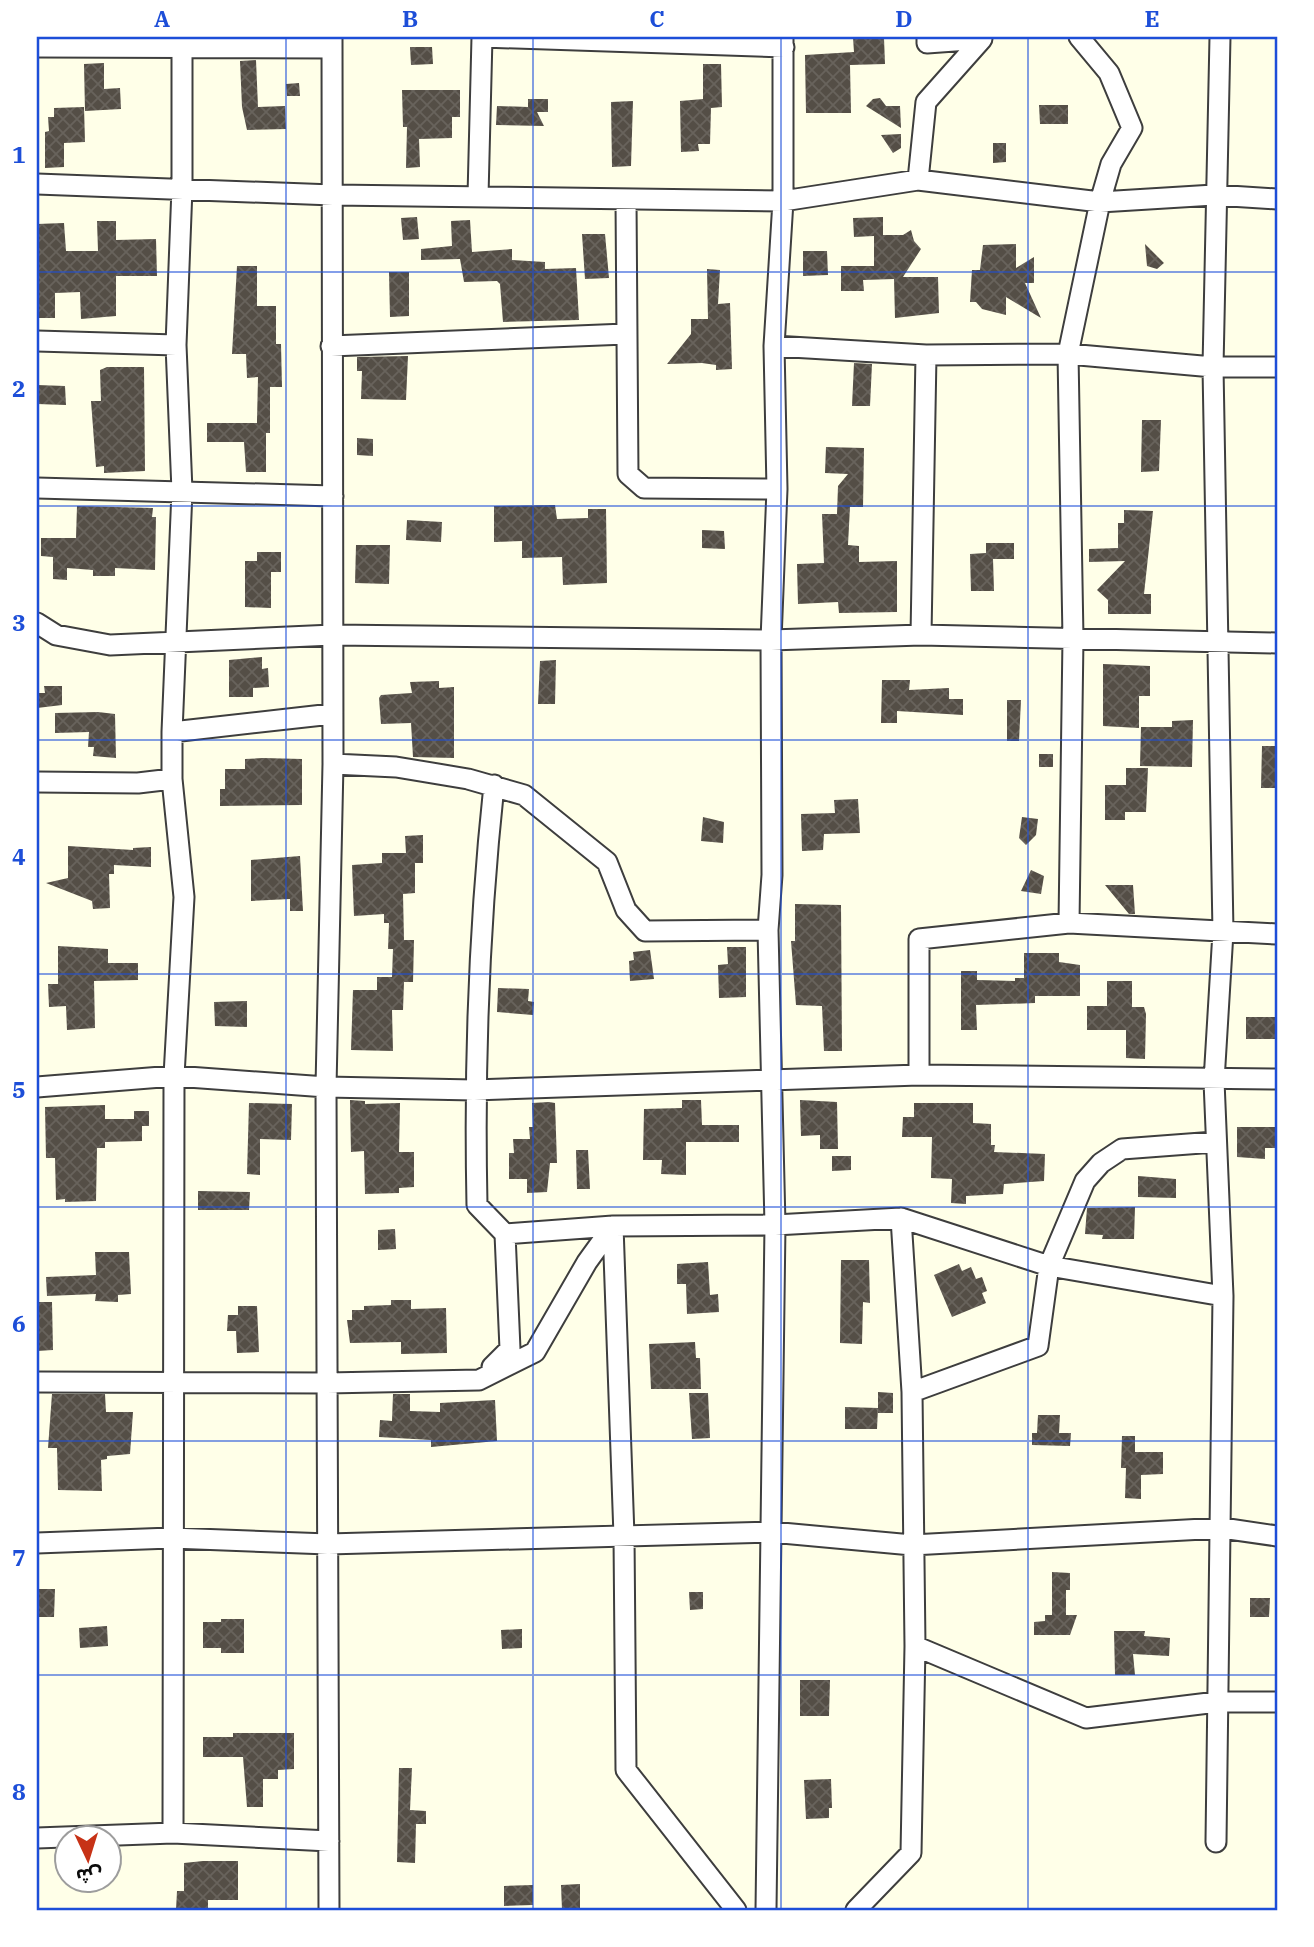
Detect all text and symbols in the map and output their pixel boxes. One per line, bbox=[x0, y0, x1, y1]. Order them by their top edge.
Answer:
text: A bbox=[154, 3, 170, 33]
text: B bbox=[402, 3, 418, 33]
text: C bbox=[649, 3, 665, 33]
text: D bbox=[895, 3, 913, 33]
text: E bbox=[1144, 3, 1160, 33]
text: 1 bbox=[12, 139, 26, 169]
text: 2 bbox=[12, 373, 26, 403]
text: 3 bbox=[12, 607, 26, 637]
text: 4 bbox=[12, 841, 26, 871]
text: 5 bbox=[12, 1074, 26, 1104]
text: 6 bbox=[12, 1308, 26, 1338]
text: 7 bbox=[12, 1542, 26, 1572]
text: 8 bbox=[12, 1776, 26, 1806]
north arrow bbox=[52, 1825, 122, 1895]
text: ش bbox=[75, 1863, 103, 1889]

